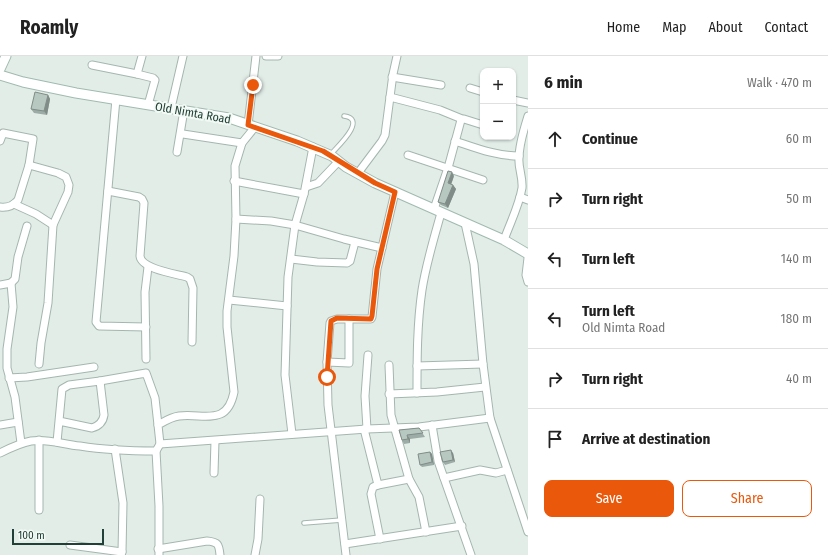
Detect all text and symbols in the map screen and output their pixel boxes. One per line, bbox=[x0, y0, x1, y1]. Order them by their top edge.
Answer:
text: Roamly bbox=[20, 16, 78, 39]
text: Home bbox=[607, 19, 640, 36]
text: Map bbox=[662, 19, 686, 36]
text: About bbox=[708, 19, 743, 36]
text: Contact bbox=[765, 19, 808, 36]
map controls bbox=[480, 68, 516, 140]
button: + bbox=[480, 68, 516, 104]
text: 6 min bbox=[544, 72, 583, 93]
text: Walk · 470 m bbox=[747, 75, 812, 90]
route end bbox=[244, 76, 262, 94]
street label: Old Nimta Road bbox=[154, 99, 232, 127]
button: − bbox=[480, 104, 516, 140]
icon: ahead bbox=[544, 128, 566, 150]
text: Continue bbox=[582, 130, 638, 148]
text: 60 m bbox=[786, 131, 812, 146]
icon: right bbox=[544, 188, 566, 210]
text: Turn right bbox=[582, 190, 643, 208]
text: 50 m bbox=[786, 191, 812, 206]
icon: left bbox=[544, 248, 566, 270]
text: Turn left bbox=[582, 250, 635, 268]
text: 140 m bbox=[781, 251, 812, 266]
text: Turn left bbox=[582, 302, 635, 320]
icon: left bbox=[544, 308, 566, 330]
text: 180 m bbox=[781, 311, 812, 326]
text: Old Nimta Road bbox=[582, 320, 665, 335]
route start bbox=[318, 368, 336, 386]
icon: right bbox=[544, 368, 566, 390]
text: Turn right bbox=[582, 370, 643, 388]
text: 40 m bbox=[786, 371, 812, 386]
icon: arrive bbox=[544, 428, 566, 450]
text: Arrive at destination bbox=[582, 430, 710, 448]
button: Save bbox=[544, 480, 674, 517]
button: Share bbox=[682, 480, 812, 517]
scale bar bbox=[12, 527, 104, 546]
text: 100 m bbox=[18, 529, 45, 542]

